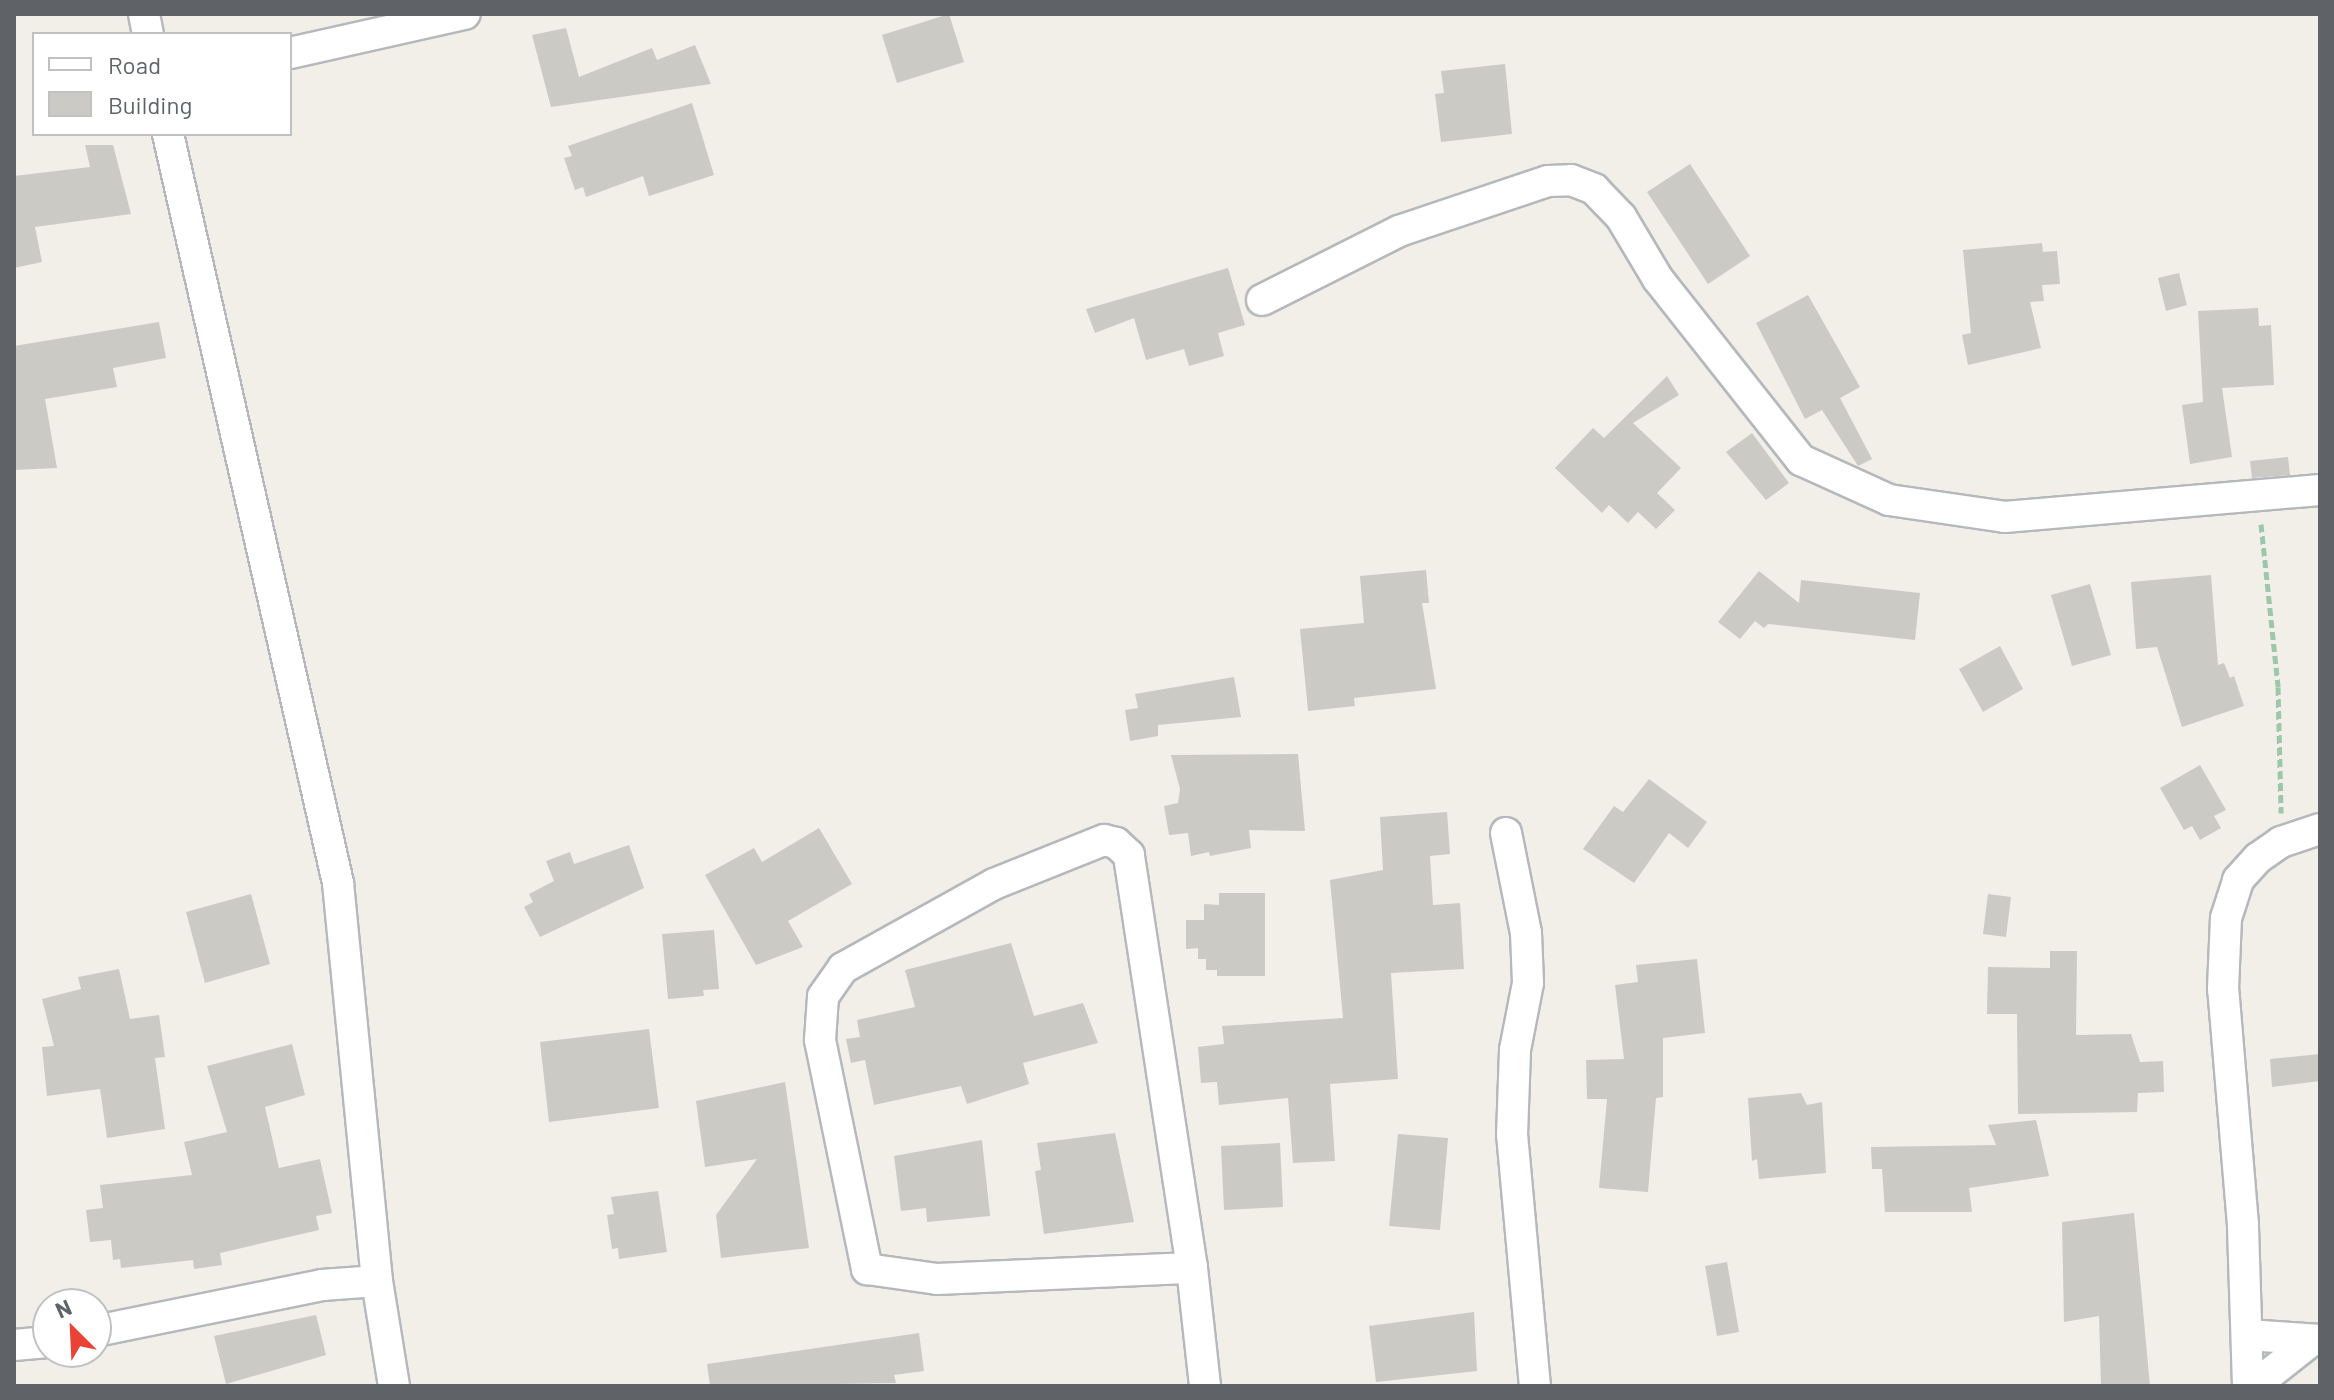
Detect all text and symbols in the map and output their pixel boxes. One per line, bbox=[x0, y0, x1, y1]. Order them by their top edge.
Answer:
legend bbox=[32, 32, 292, 136]
text: Road bbox=[108, 50, 161, 79]
text: Building bbox=[108, 90, 192, 119]
north arrow bbox=[32, 1288, 112, 1368]
text: N bbox=[51, 1293, 75, 1323]

